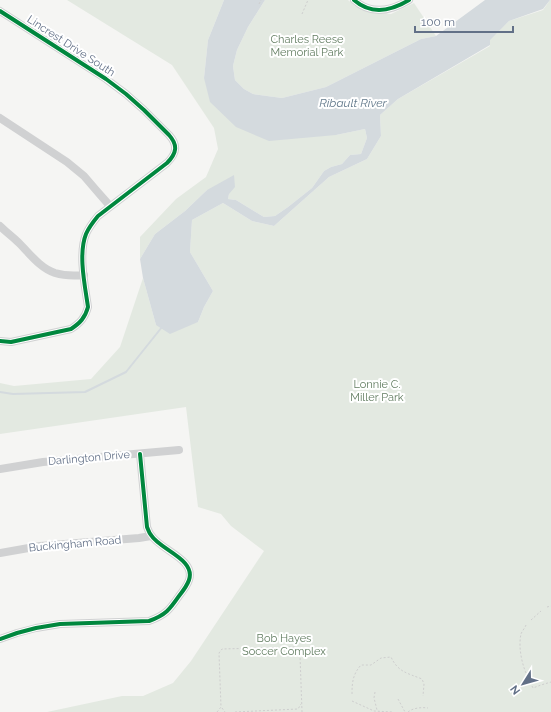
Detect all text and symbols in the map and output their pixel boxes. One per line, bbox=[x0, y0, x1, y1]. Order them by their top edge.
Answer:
scale bar bbox=[415, 8, 513, 34]
street label: Lincrest Drive South bbox=[25, 13, 117, 79]
text: 100 m bbox=[421, 15, 455, 29]
park label: Charles Reese Memorial Park bbox=[270, 33, 344, 59]
water label: Ribault River bbox=[319, 96, 388, 110]
park label: Lonnie C. Miller Park bbox=[350, 378, 404, 404]
street label: Darlington Drive bbox=[48, 448, 131, 468]
street label: Buckingham Road bbox=[28, 533, 122, 555]
park label: Bob Hayes Soccer Complex bbox=[242, 632, 326, 658]
north arrow bbox=[503, 664, 543, 704]
text: N bbox=[508, 682, 523, 697]

